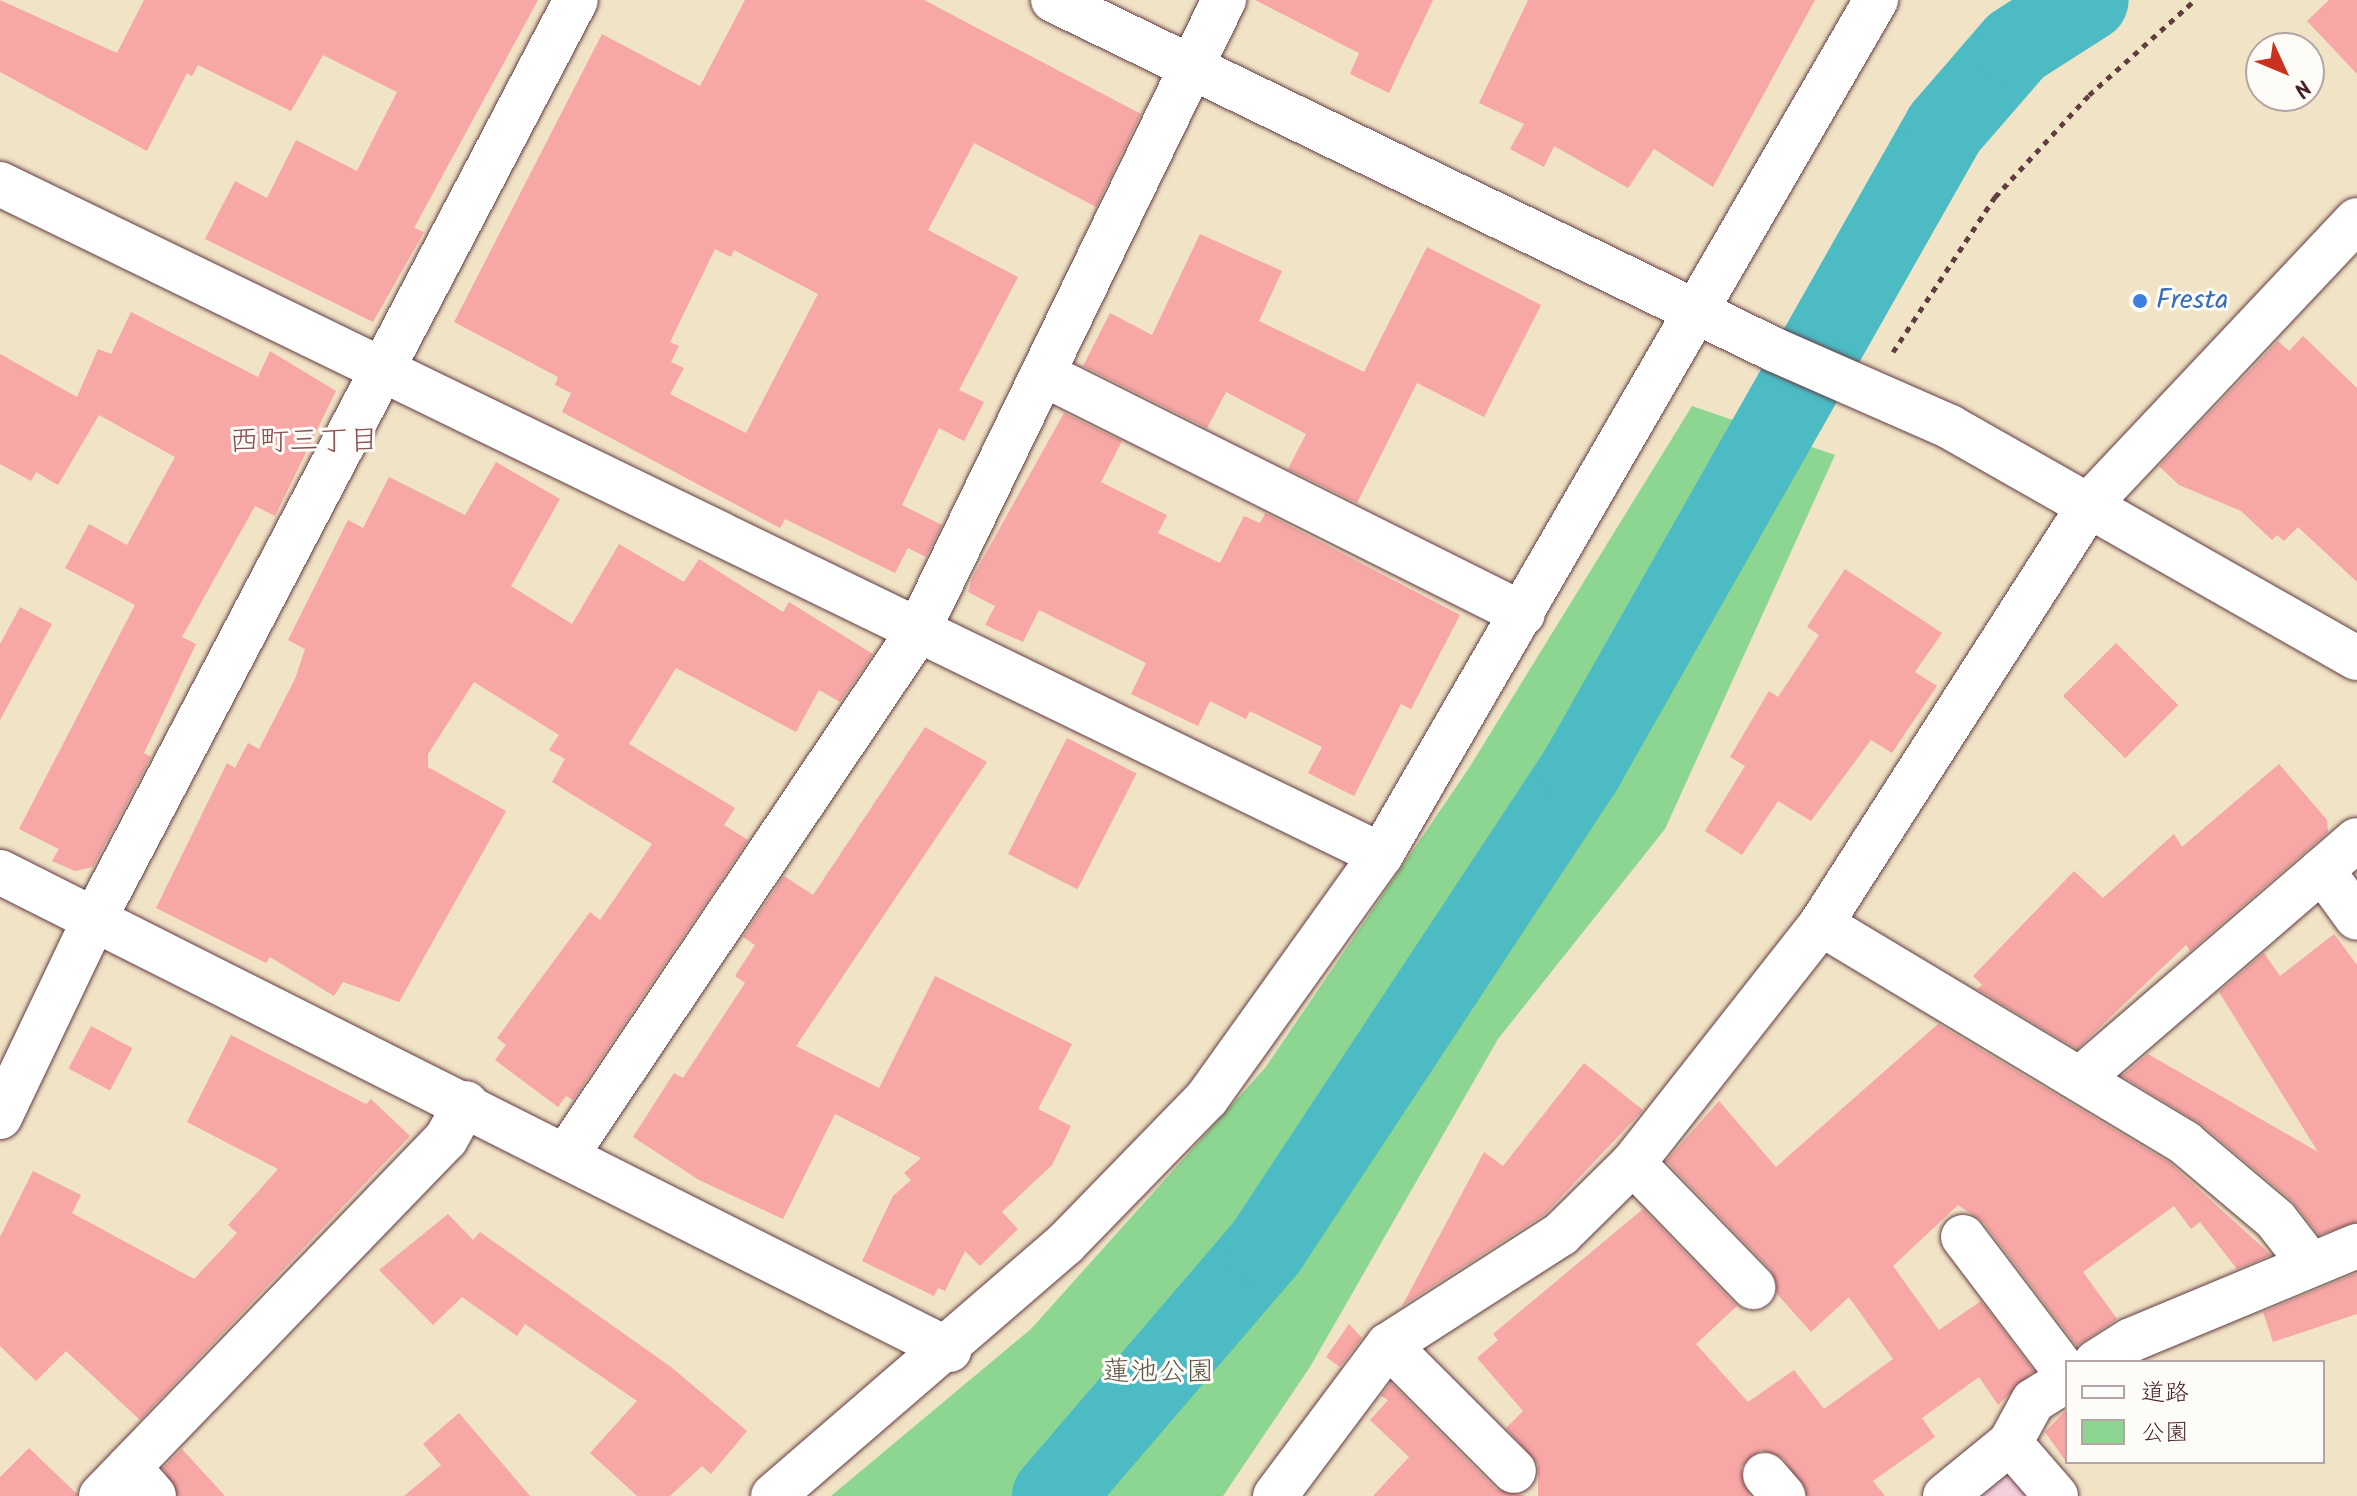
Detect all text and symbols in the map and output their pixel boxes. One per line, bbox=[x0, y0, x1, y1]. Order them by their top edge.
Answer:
north arrow bbox=[2245, 32, 2325, 112]
text: N bbox=[2284, 70, 2319, 105]
place label: Fresta bbox=[2156, 284, 2228, 318]
marker: Fresta bbox=[2131, 292, 2149, 310]
district label: 西町三丁目 bbox=[229, 424, 379, 460]
park label: 蓮池公園 bbox=[1102, 1356, 1214, 1390]
legend bbox=[2065, 1360, 2325, 1464]
text: 道路 bbox=[2141, 1374, 2189, 1413]
text: 公園 bbox=[2141, 1414, 2189, 1453]

